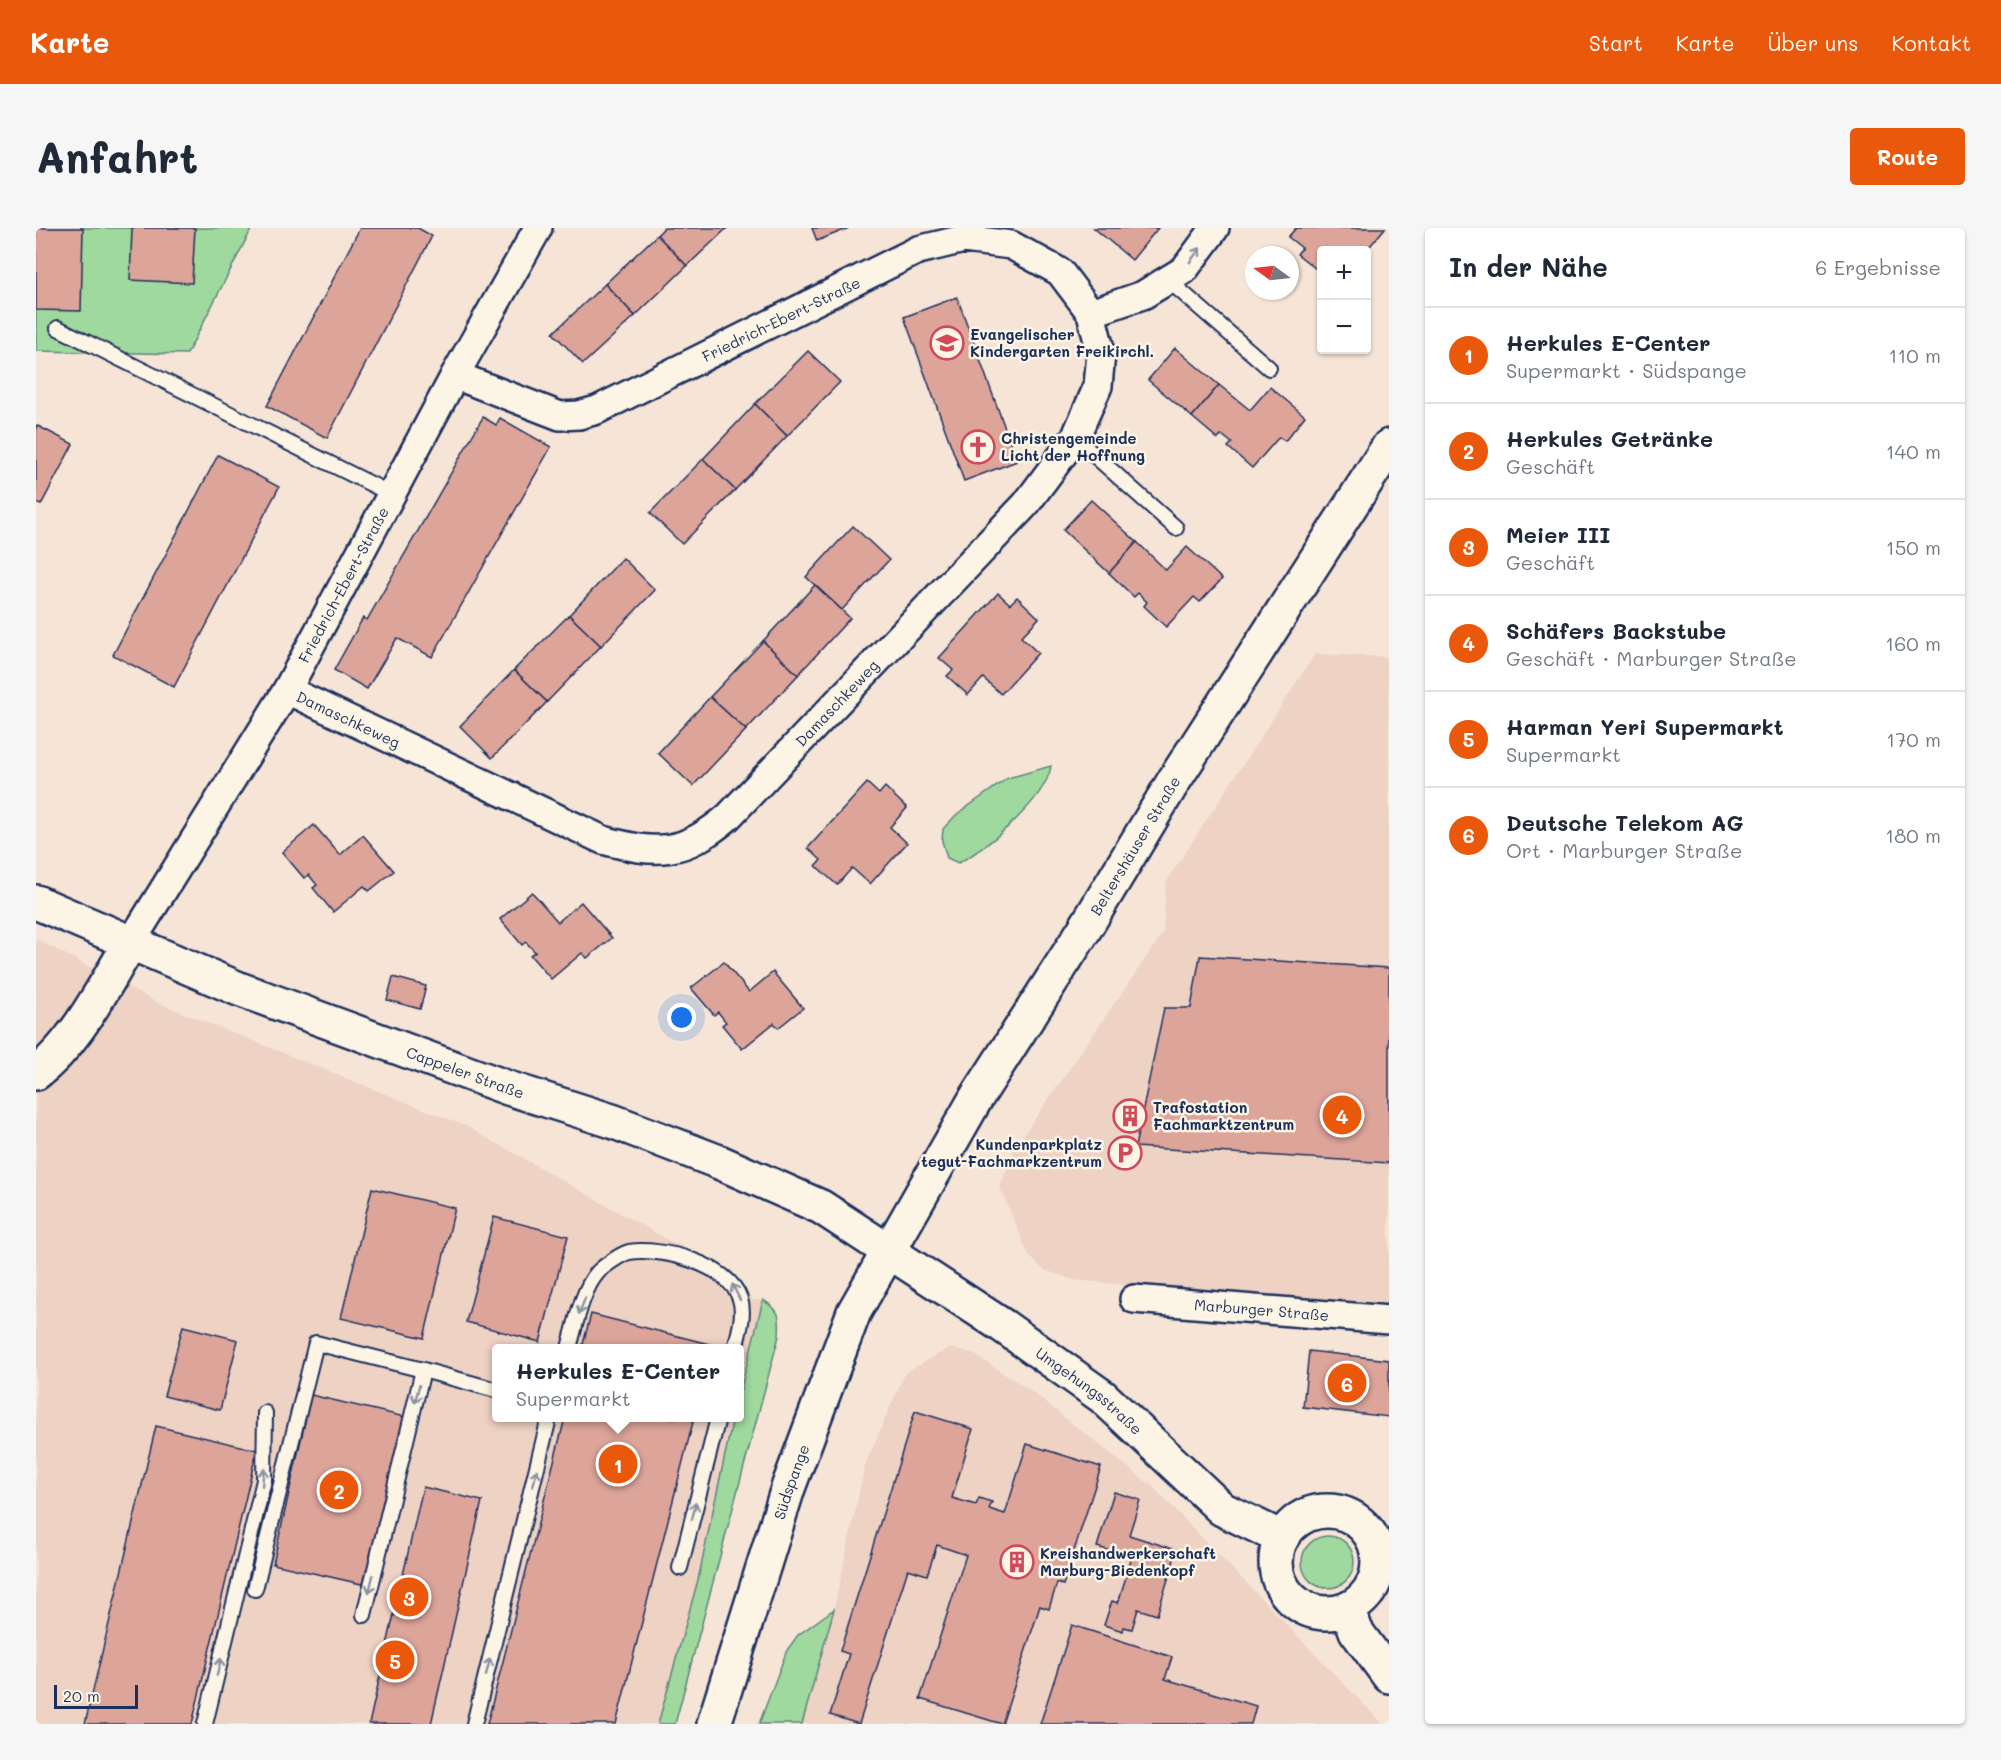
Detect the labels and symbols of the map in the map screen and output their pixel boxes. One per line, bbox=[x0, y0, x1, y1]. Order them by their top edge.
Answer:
north arrow bbox=[1245, 246, 1299, 300]
one-way arrow bbox=[1189, 248, 1201, 264]
street label: Friedrich-Ebert-Straße bbox=[699, 272, 863, 366]
place label: Evangelischer Kindergarten Freikirchl. bbox=[970, 324, 1154, 361]
school or university icon: Evangelischer Kindergarten Freikirchl. bbox=[929, 325, 965, 361]
place label: Christengemeinde Licht der Hoffnung bbox=[1001, 428, 1145, 465]
church icon: Christengemeinde Licht der Hoffnung bbox=[960, 429, 996, 465]
street label: Friedrich-Ebert-Straße bbox=[293, 503, 393, 666]
street label: Damaschkeweg bbox=[791, 655, 883, 751]
street label: Damaschkeweg bbox=[293, 686, 404, 752]
street label: Beltershäuser Straße bbox=[1085, 772, 1184, 919]
your location bbox=[667, 1003, 696, 1032]
street label: Cappeler Straße bbox=[404, 1041, 527, 1103]
pin: 4 bbox=[1322, 1092, 1362, 1138]
place label: Trafostation Fachmarktzentrum bbox=[1153, 1097, 1294, 1134]
building icon: Trafostation Fachmarktzentrum bbox=[1112, 1098, 1148, 1134]
place label: Kundenparkplatz tegut-Fachmarkzentrum bbox=[921, 1134, 1103, 1171]
parking icon: Kundenparkplatz tegut-Fachmarkzentrum bbox=[1107, 1135, 1143, 1171]
one-way arrow bbox=[730, 1284, 742, 1301]
street label: Marburger Straße bbox=[1193, 1294, 1330, 1325]
one-way arrow bbox=[576, 1296, 587, 1314]
street label: Umgehungsstraße bbox=[1032, 1342, 1147, 1439]
pin: 6 bbox=[1328, 1360, 1366, 1406]
one-way arrow bbox=[411, 1385, 423, 1404]
pin: 1 bbox=[598, 1442, 638, 1486]
street label: Südspange bbox=[769, 1442, 813, 1522]
one-way arrow bbox=[258, 1468, 269, 1488]
pin: 2 bbox=[320, 1468, 358, 1512]
one-way arrow bbox=[529, 1469, 541, 1488]
one-way arrow bbox=[689, 1502, 701, 1521]
place label: Kreishandwerkerschaft Marburg-Biedenkopf bbox=[1040, 1543, 1216, 1580]
building icon: Kreishandwerkerschaft Marburg-Biedenkopf bbox=[999, 1544, 1035, 1580]
one-way arrow bbox=[365, 1574, 377, 1593]
pin: 3 bbox=[390, 1574, 428, 1620]
pin: 5 bbox=[376, 1638, 414, 1682]
one-way arrow bbox=[213, 1658, 225, 1677]
one-way arrow bbox=[483, 1658, 495, 1677]
scale bar bbox=[54, 1682, 138, 1710]

